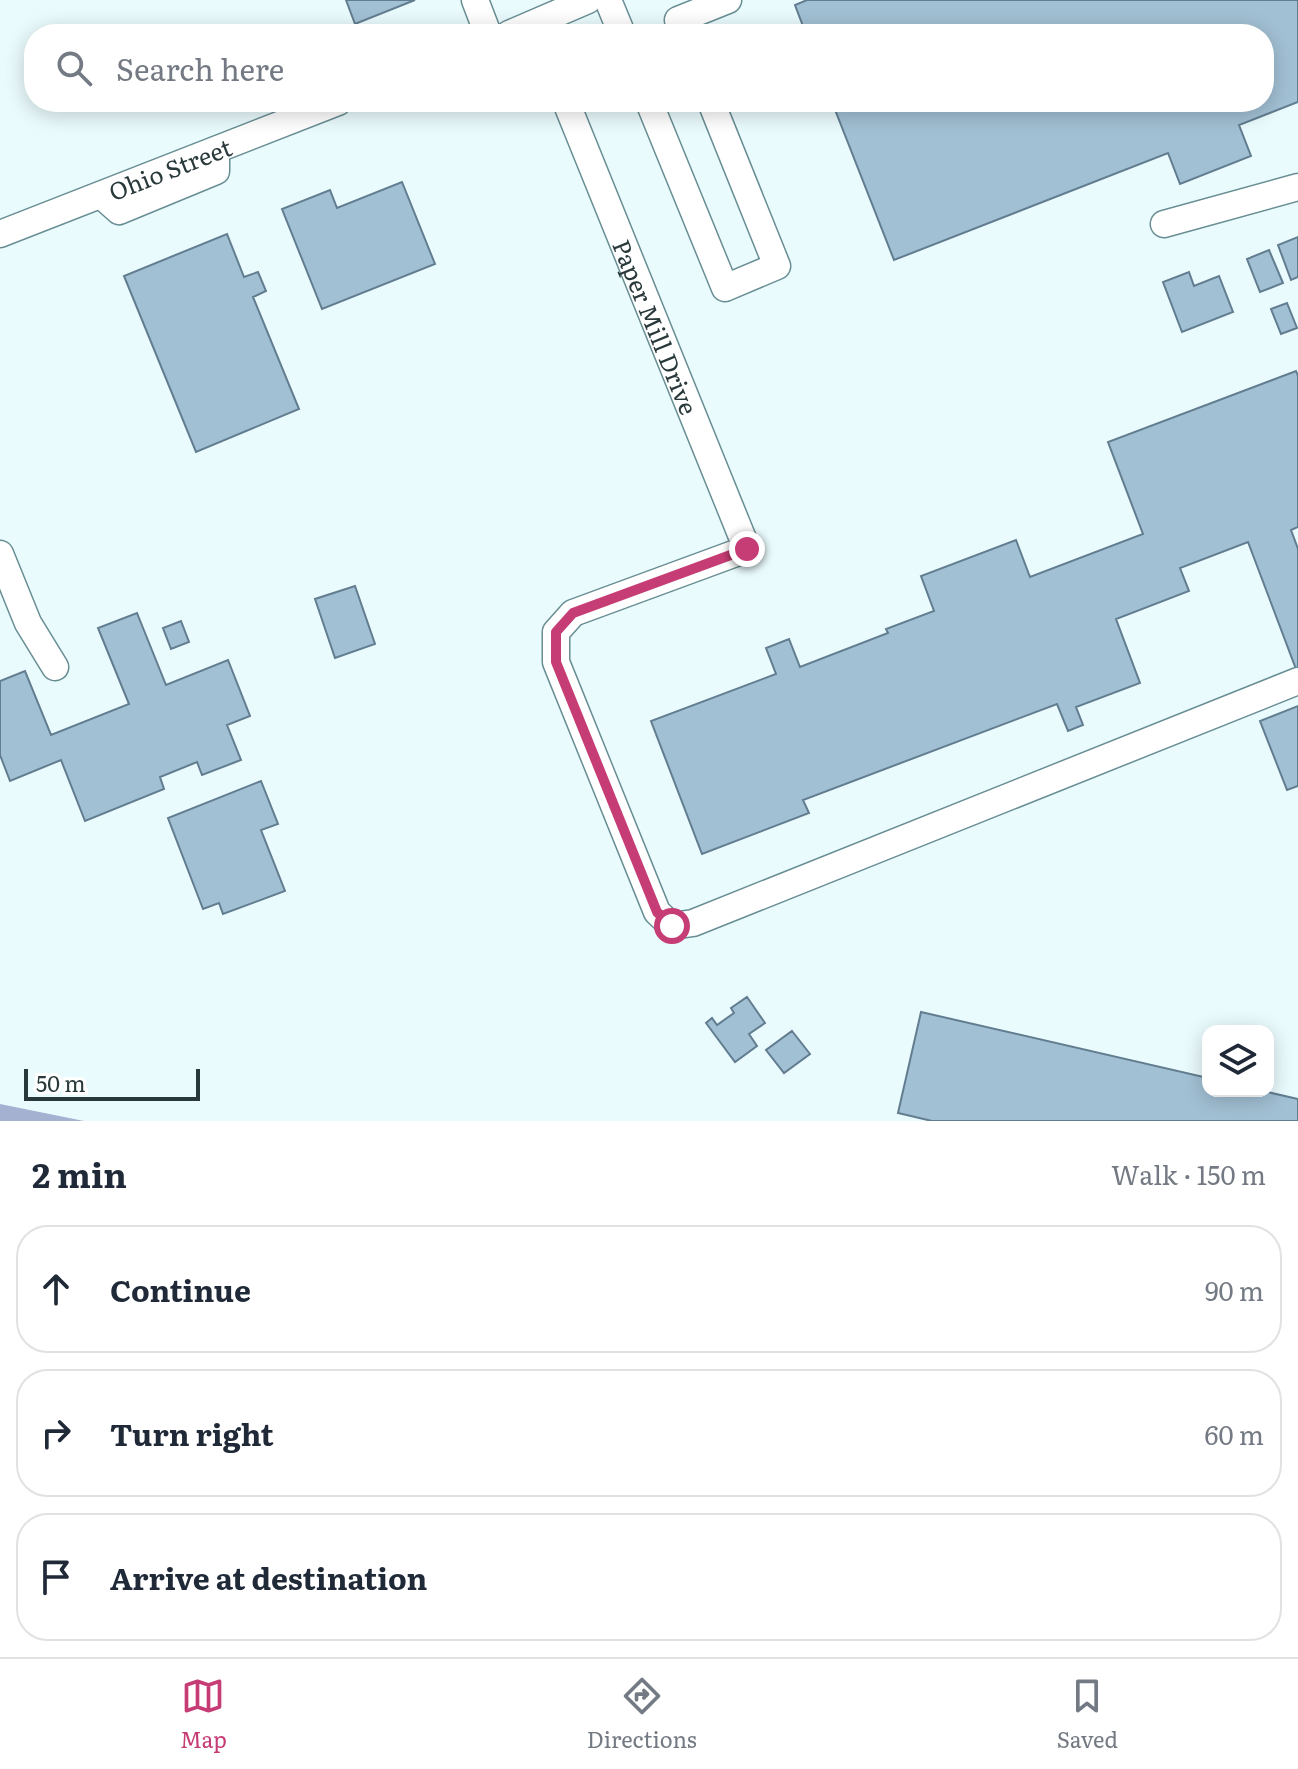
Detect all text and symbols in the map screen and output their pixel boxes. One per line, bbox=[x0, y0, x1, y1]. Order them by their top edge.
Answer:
search box bbox=[24, 24, 1274, 112]
icon: search bbox=[52, 46, 96, 90]
text: Search here bbox=[116, 46, 284, 90]
street label: Ohio Street bbox=[103, 128, 236, 208]
street label: Paper Mill Drive bbox=[606, 233, 708, 419]
route end bbox=[729, 531, 765, 567]
route start bbox=[654, 908, 690, 944]
map controls bbox=[1202, 1025, 1274, 1097]
button: layers bbox=[1202, 1025, 1274, 1097]
scale bar bbox=[24, 1065, 200, 1101]
text: 50 m bbox=[36, 1066, 86, 1099]
text: 2 min bbox=[32, 1148, 127, 1198]
text: Walk · 150 m bbox=[1111, 1154, 1266, 1193]
icon: ahead bbox=[34, 1267, 78, 1311]
text: Continue bbox=[110, 1267, 251, 1311]
text: 90 m bbox=[1205, 1270, 1264, 1309]
icon: right bbox=[34, 1411, 78, 1455]
text: Turn right bbox=[110, 1411, 274, 1455]
text: 60 m bbox=[1205, 1414, 1264, 1453]
icon: arrive bbox=[34, 1555, 78, 1599]
text: Arrive at destination bbox=[110, 1555, 427, 1599]
tab: Map bbox=[180, 1674, 227, 1755]
tab: Directions bbox=[587, 1674, 697, 1755]
tab: Saved bbox=[1057, 1674, 1118, 1755]

